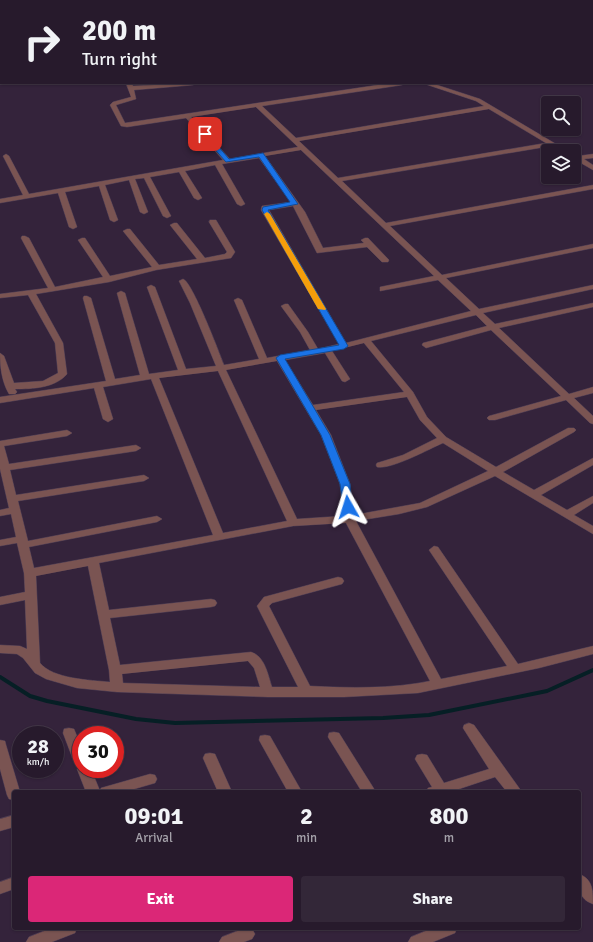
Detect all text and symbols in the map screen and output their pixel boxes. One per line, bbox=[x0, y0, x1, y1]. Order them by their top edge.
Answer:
text: 200 m bbox=[82, 14, 156, 48]
icon: right bbox=[16, 16, 68, 68]
text: Turn right bbox=[82, 48, 157, 70]
map controls bbox=[541, 96, 581, 184]
button: search bbox=[541, 96, 581, 136]
pin bbox=[188, 117, 222, 151]
icon: arrive bbox=[194, 123, 216, 145]
button: layers bbox=[541, 144, 581, 184]
position arrow bbox=[327, 486, 369, 528]
speed limit sign: 30 bbox=[72, 726, 124, 778]
text: 28 bbox=[27, 734, 49, 759]
text: km/h bbox=[27, 756, 49, 768]
text: 09:01 bbox=[125, 801, 183, 831]
text: 2 bbox=[300, 801, 313, 831]
text: 800 bbox=[430, 801, 468, 831]
text: Arrival bbox=[135, 830, 173, 846]
text: min bbox=[296, 830, 317, 846]
text: m bbox=[444, 830, 454, 846]
button: Exit bbox=[28, 876, 293, 922]
button: Share bbox=[301, 876, 565, 922]

